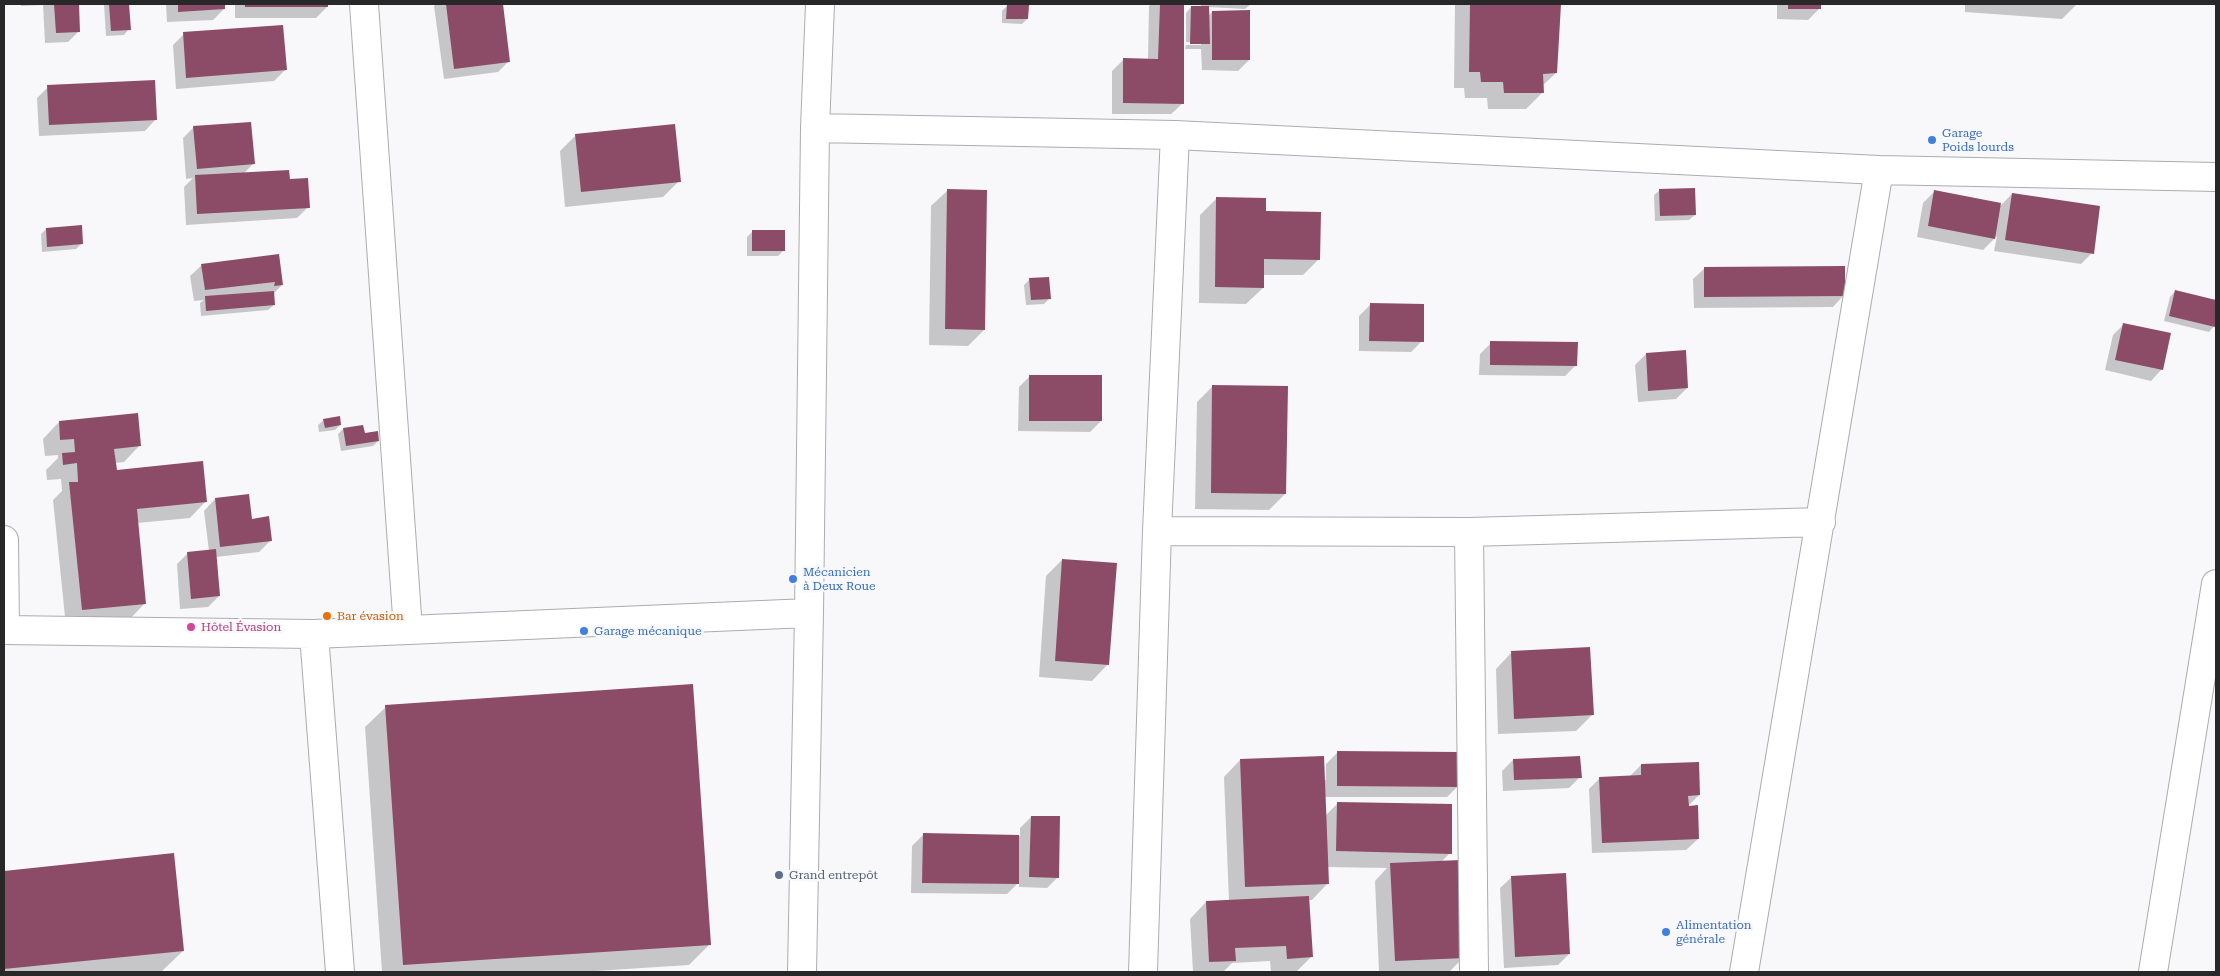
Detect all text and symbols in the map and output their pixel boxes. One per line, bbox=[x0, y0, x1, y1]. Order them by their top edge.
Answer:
place label: Garage Poids lourds bbox=[1942, 126, 2014, 154]
marker: Garage Poids lourds bbox=[1926, 134, 1938, 146]
place label: Mécanicien à Deux Roue bbox=[803, 565, 876, 593]
marker: Mécanicien à Deux Roue bbox=[787, 573, 799, 585]
place label: Bar évasion bbox=[337, 609, 404, 623]
marker: Bar évasion bbox=[321, 610, 333, 622]
place label: Hôtel Évasion bbox=[201, 620, 281, 634]
marker: Hôtel Évasion bbox=[185, 621, 197, 633]
place label: Garage mécanique bbox=[594, 624, 702, 638]
marker: Garage mécanique bbox=[578, 625, 590, 637]
place label: Grand entrepôt bbox=[789, 868, 878, 882]
marker: Grand entrepôt bbox=[773, 869, 785, 881]
place label: Alimentation générale bbox=[1676, 918, 1752, 946]
marker: Alimentation générale bbox=[1660, 926, 1672, 938]

